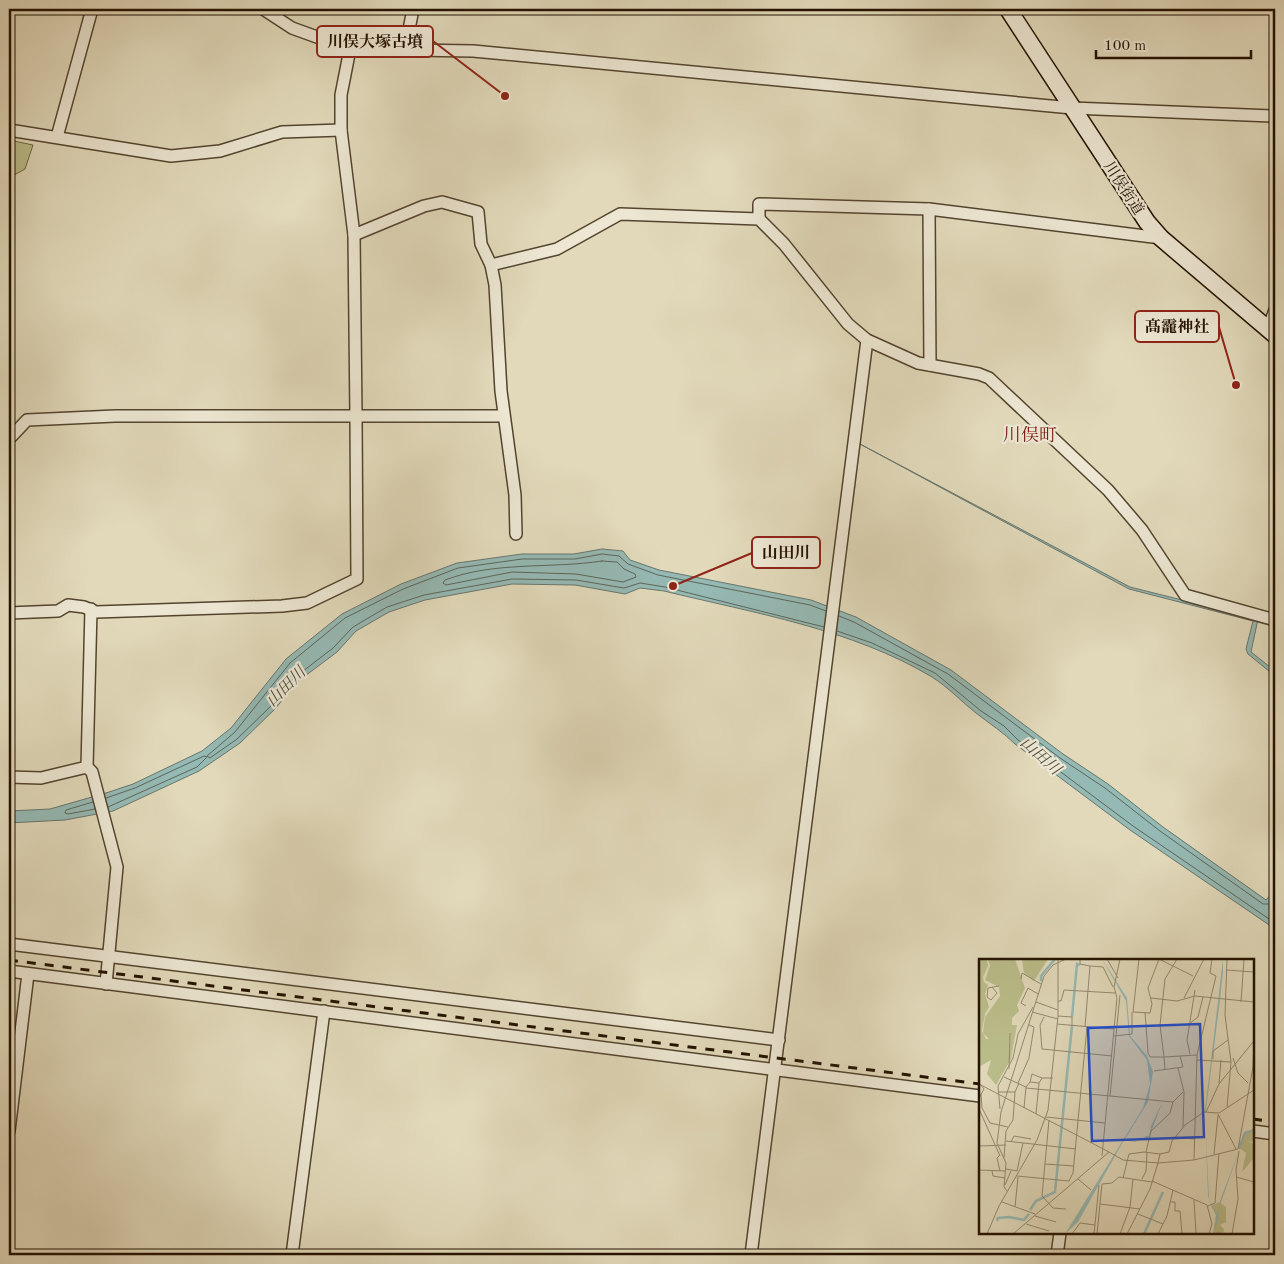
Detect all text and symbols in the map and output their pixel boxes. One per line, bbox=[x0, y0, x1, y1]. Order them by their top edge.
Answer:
callout: 川俣大塚古墳 bbox=[317, 26, 433, 57]
scale bar bbox=[1096, 28, 1252, 60]
text: 川俣大塚古墳 bbox=[327, 33, 423, 51]
text: 100 m bbox=[1104, 39, 1146, 54]
street label: 川俣街道 bbox=[1100, 158, 1147, 218]
callout: 髙靇神社 bbox=[1135, 311, 1219, 342]
text: 髙靇神社 bbox=[1145, 318, 1209, 336]
district label: 川俣町 bbox=[1003, 425, 1057, 445]
callout: 山田川 bbox=[752, 537, 820, 568]
text: 山田川 bbox=[762, 544, 810, 562]
water label: 山田川 bbox=[262, 662, 310, 710]
water label: 山田川 bbox=[1016, 733, 1066, 780]
inset map bbox=[979, 959, 1254, 1234]

